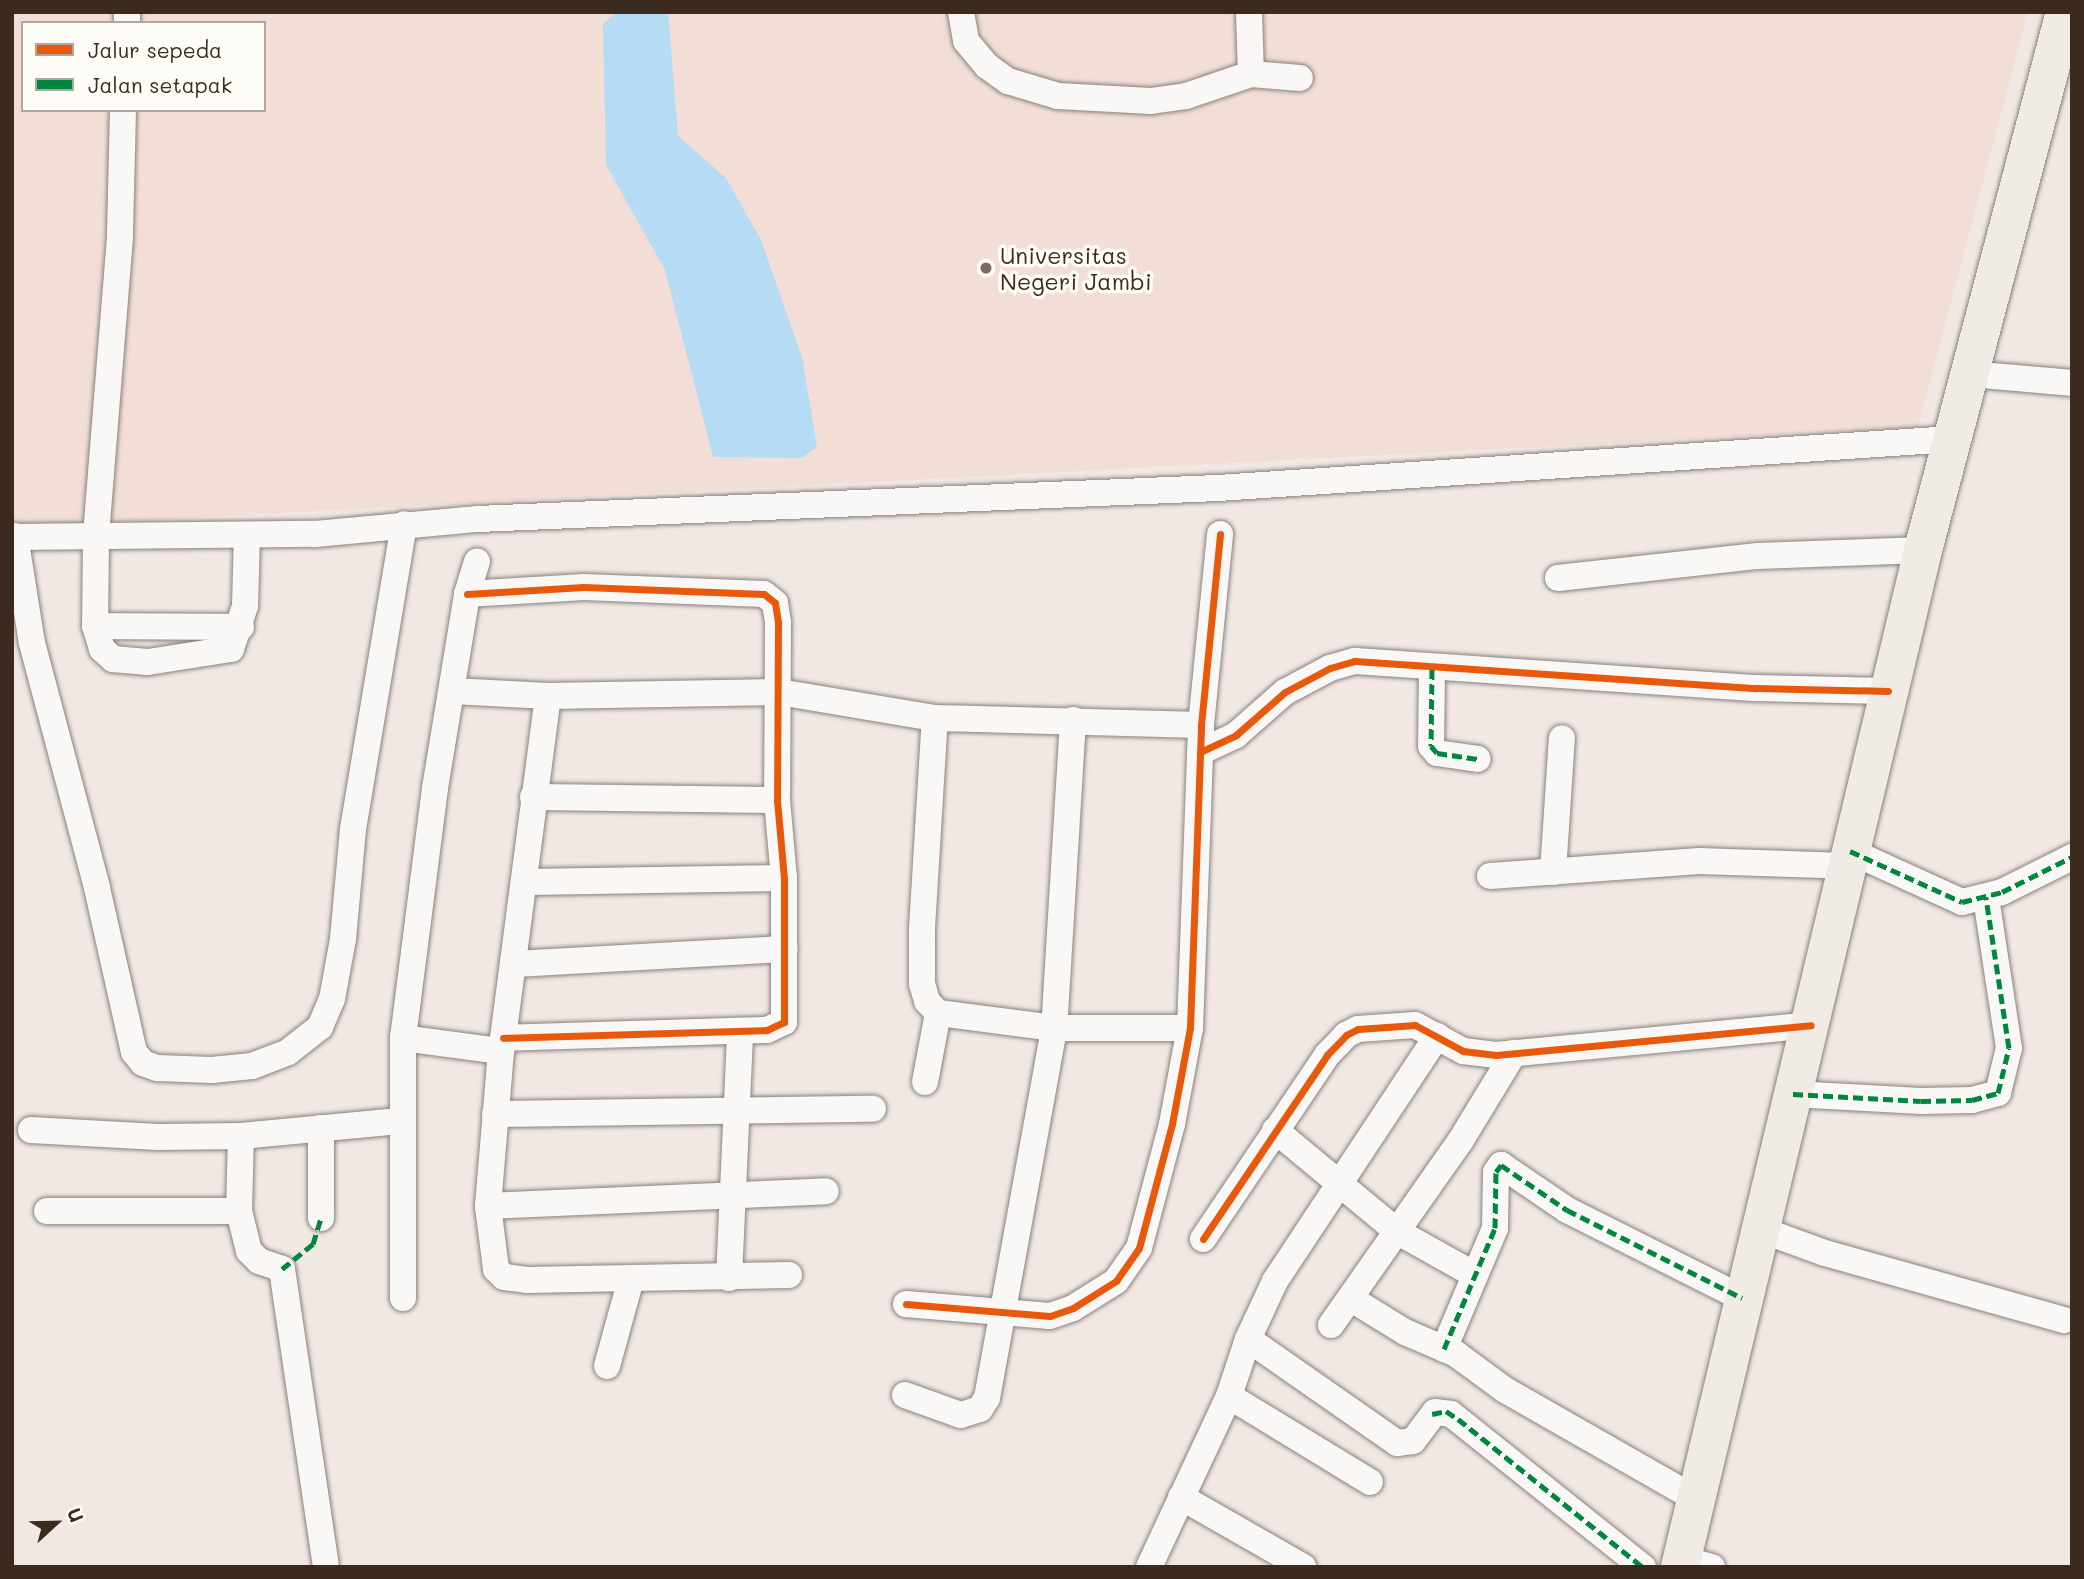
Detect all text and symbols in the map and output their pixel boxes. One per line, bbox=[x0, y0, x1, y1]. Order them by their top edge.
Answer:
legend bbox=[21, 21, 266, 112]
text: Jalur sepeda bbox=[88, 36, 222, 63]
text: Jalan setapak bbox=[88, 71, 232, 98]
place label: Universitas Negeri Jambi bbox=[1000, 241, 1152, 295]
marker: Universitas Negeri Jambi bbox=[978, 260, 994, 276]
north arrow bbox=[21, 1488, 91, 1558]
text: U bbox=[62, 1504, 90, 1526]

